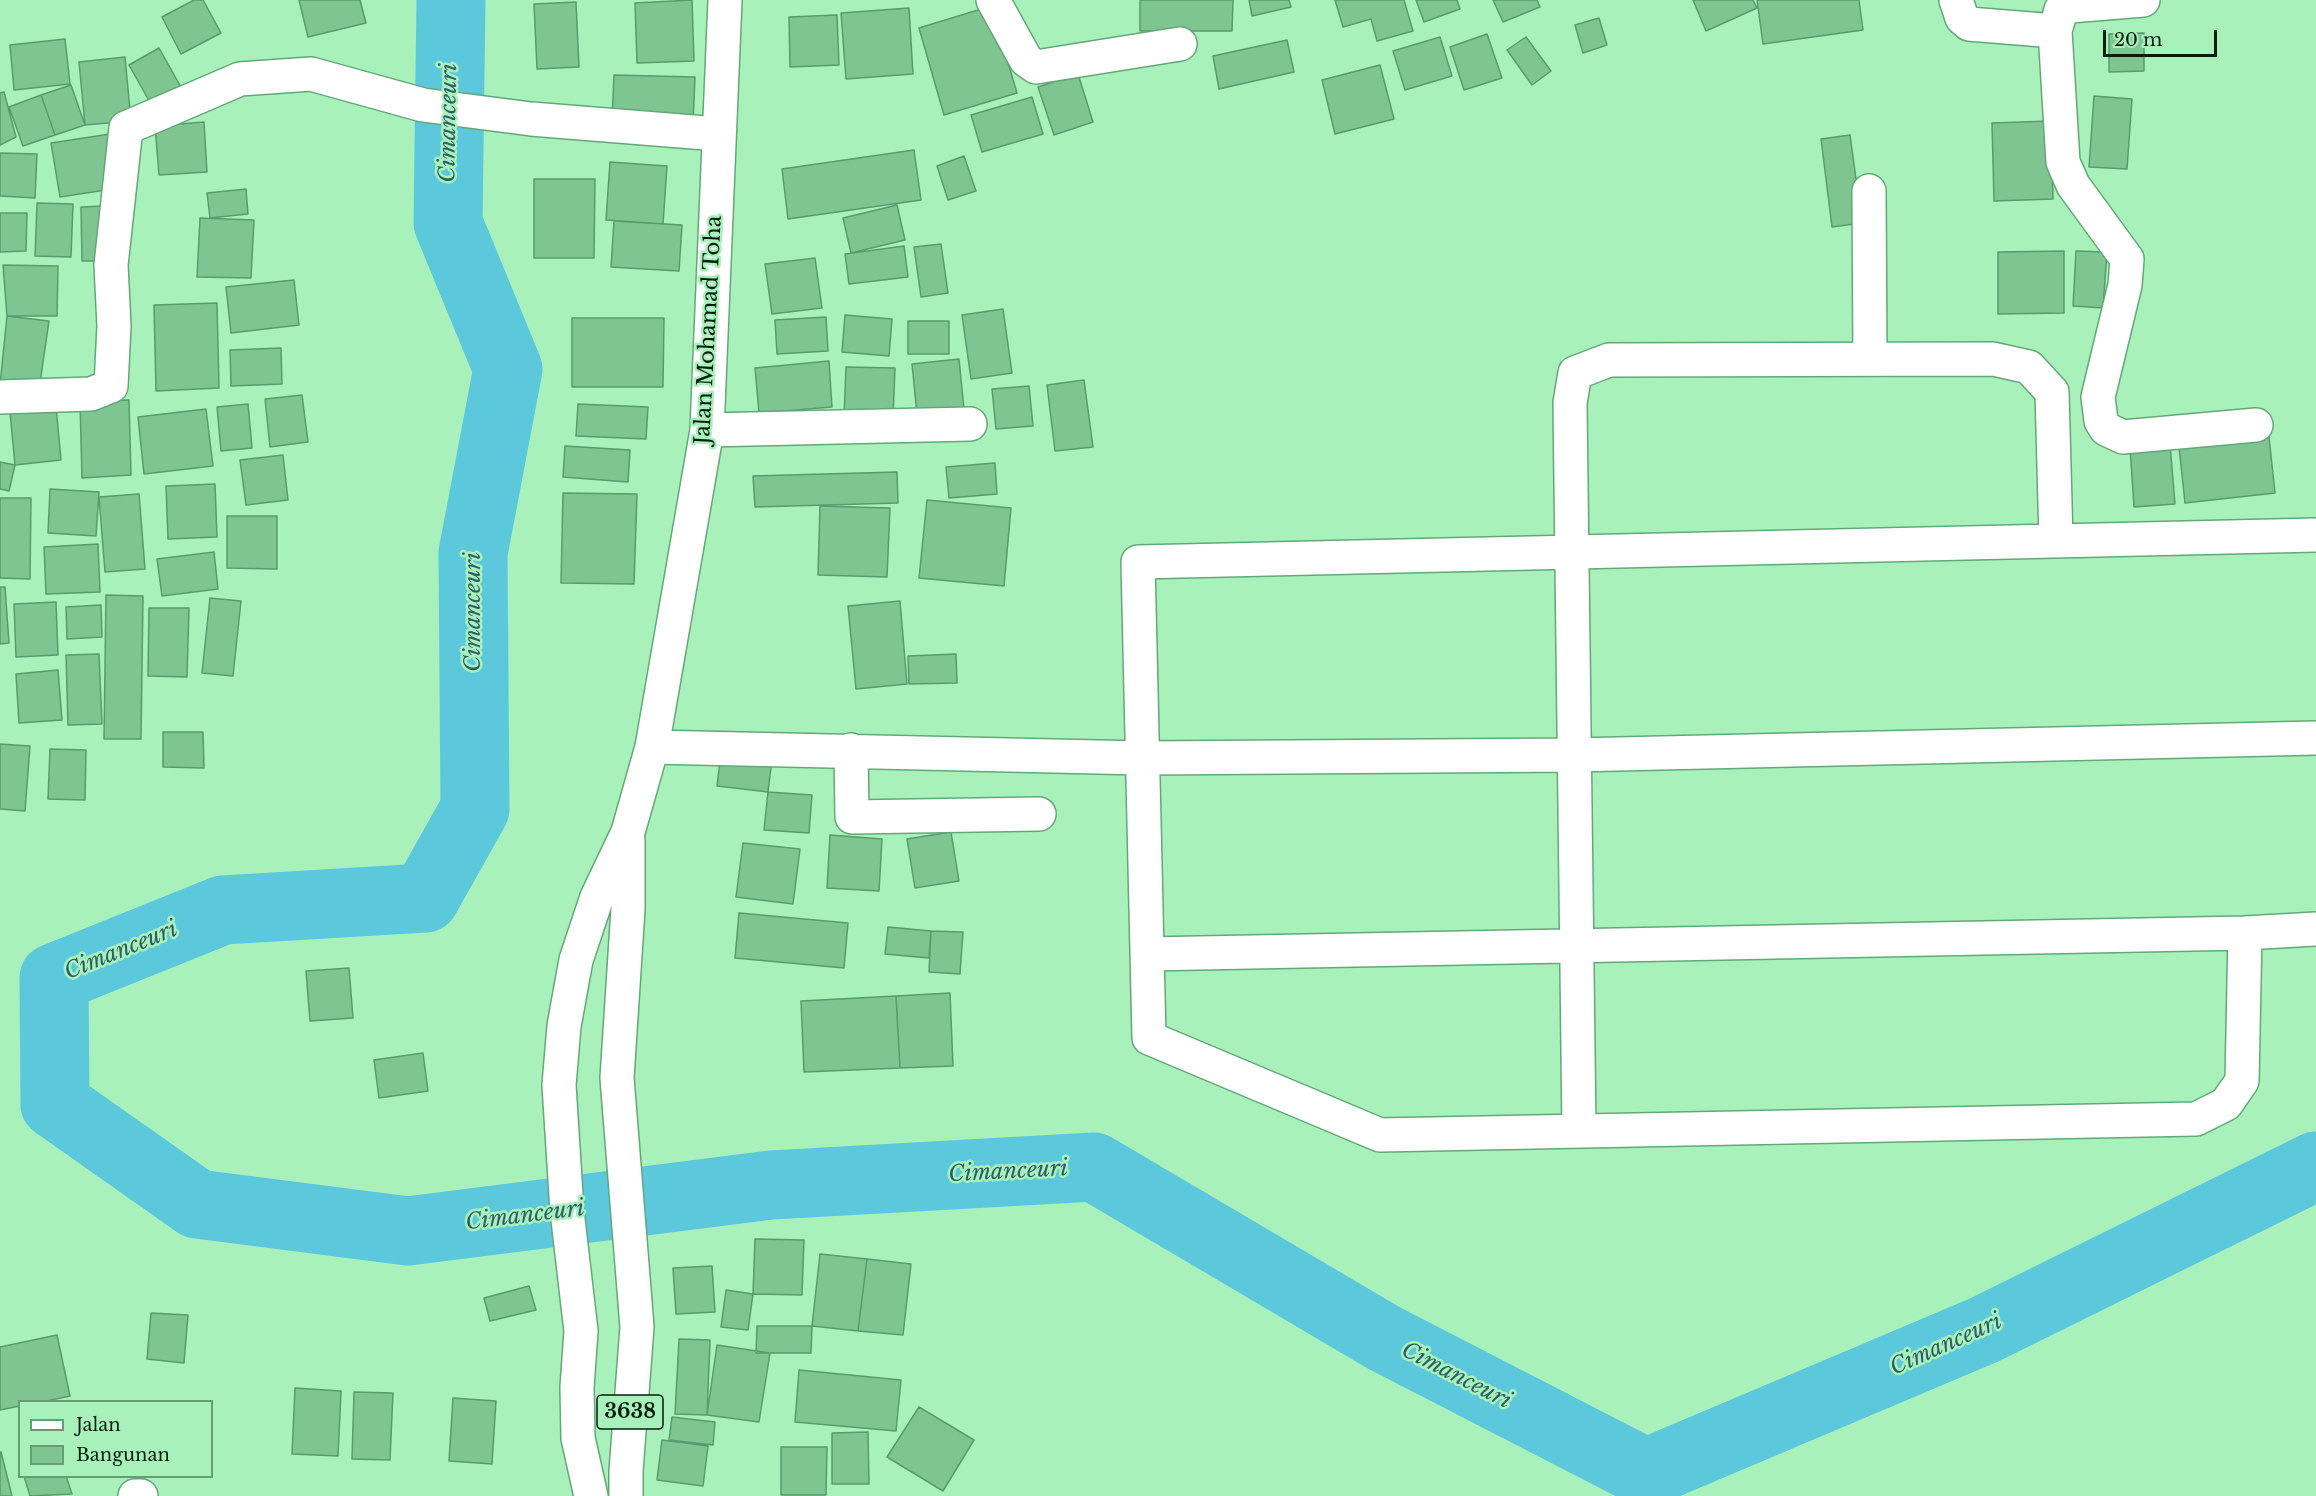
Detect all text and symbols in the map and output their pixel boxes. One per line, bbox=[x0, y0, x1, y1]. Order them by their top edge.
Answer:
scale bar bbox=[2106, 18, 2220, 56]
text: 20 m bbox=[2114, 29, 2162, 51]
water label: Cimanceuri bbox=[435, 63, 463, 183]
street label: Jalan Mohamad Toha bbox=[690, 215, 728, 445]
water label: Cimanceuri bbox=[461, 552, 487, 672]
water label: Cimanceuri bbox=[61, 916, 181, 986]
water label: Cimanceuri bbox=[948, 1156, 1068, 1188]
water label: Cimanceuri bbox=[464, 1196, 586, 1236]
water label: Cimanceuri bbox=[1886, 1309, 2006, 1381]
water label: Cimanceuri bbox=[1397, 1337, 1515, 1415]
road number: 3638 bbox=[597, 1395, 663, 1429]
legend bbox=[18, 1400, 213, 1478]
text: Jalan bbox=[76, 1414, 121, 1436]
text: Bangunan bbox=[76, 1444, 170, 1466]

